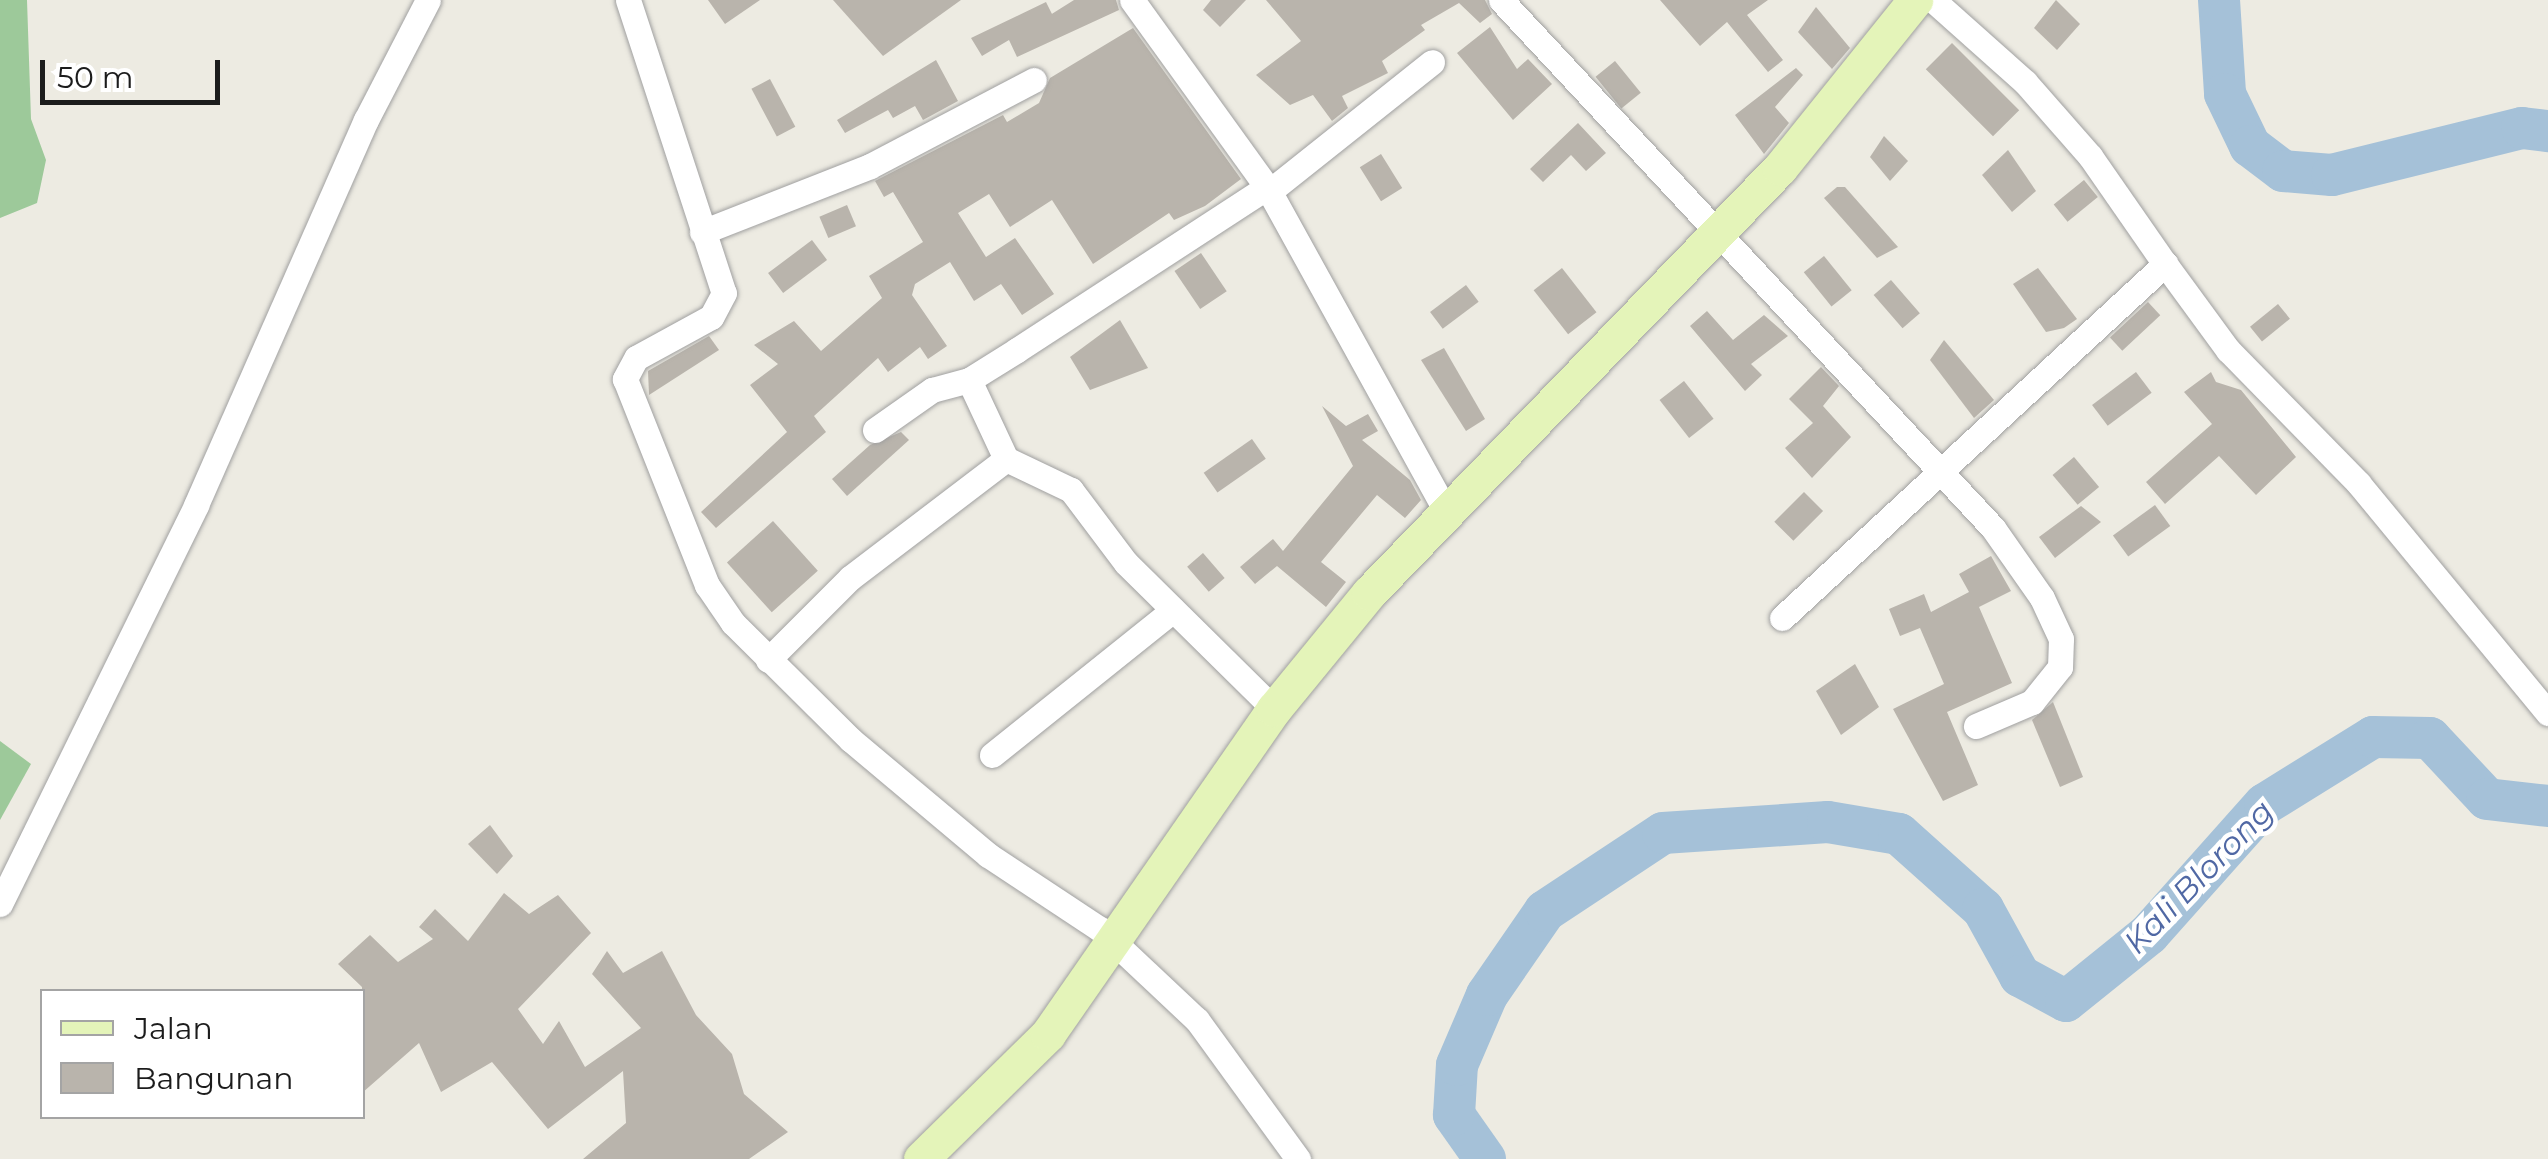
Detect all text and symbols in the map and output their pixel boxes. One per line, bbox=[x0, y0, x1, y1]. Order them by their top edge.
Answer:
scale bar bbox=[45, 40, 225, 102]
text: 50 m bbox=[57, 59, 134, 96]
water label: Kali Blorong bbox=[2116, 792, 2282, 962]
legend bbox=[40, 989, 365, 1119]
text: Jalan bbox=[134, 1010, 213, 1047]
text: Bangunan bbox=[134, 1060, 294, 1097]

